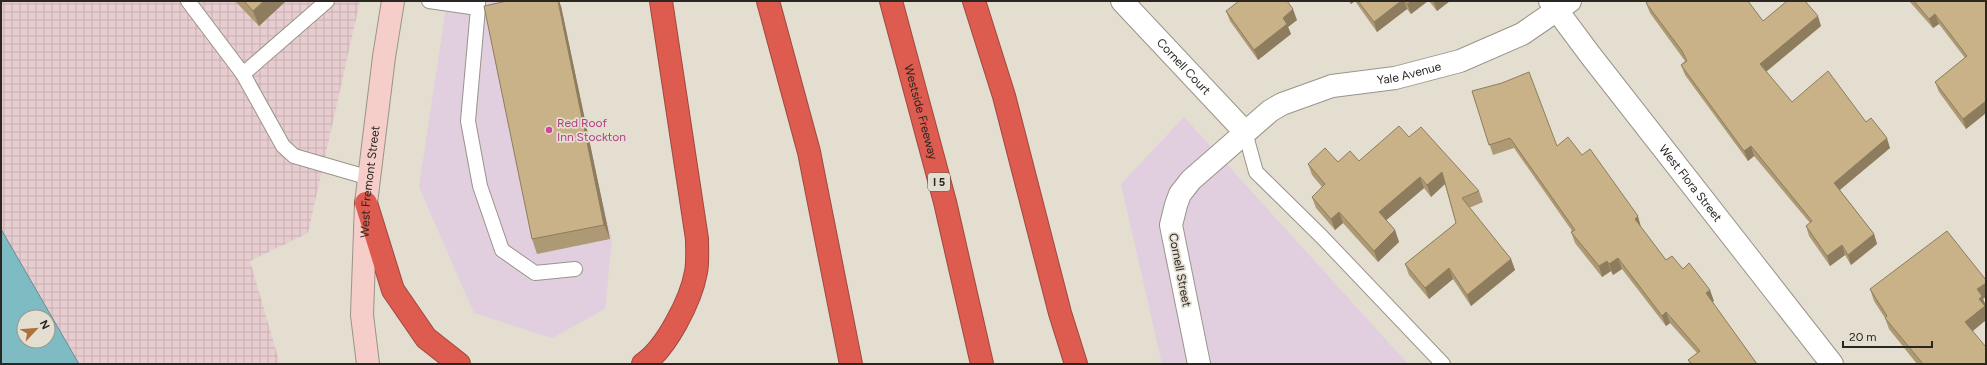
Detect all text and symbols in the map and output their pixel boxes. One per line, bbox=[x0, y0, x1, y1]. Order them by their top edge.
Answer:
street label: Cornell Court bbox=[1154, 36, 1214, 98]
street label: Yale Avenue bbox=[1376, 59, 1443, 87]
street label: Westside Freeway bbox=[901, 63, 940, 162]
place label: Red Roof Inn Stockton bbox=[557, 116, 626, 144]
street label: West Fremont Street bbox=[358, 124, 383, 238]
marker: Red Roof Inn Stockton bbox=[544, 125, 554, 135]
street label: West Flora Street bbox=[1656, 142, 1725, 225]
road number: I 5 bbox=[928, 173, 950, 191]
street label: Cornell Street bbox=[1166, 232, 1194, 308]
north arrow bbox=[16, 309, 56, 349]
text: N bbox=[37, 318, 52, 332]
scale bar bbox=[1843, 323, 1932, 349]
text: 20 m bbox=[1849, 330, 1877, 344]

